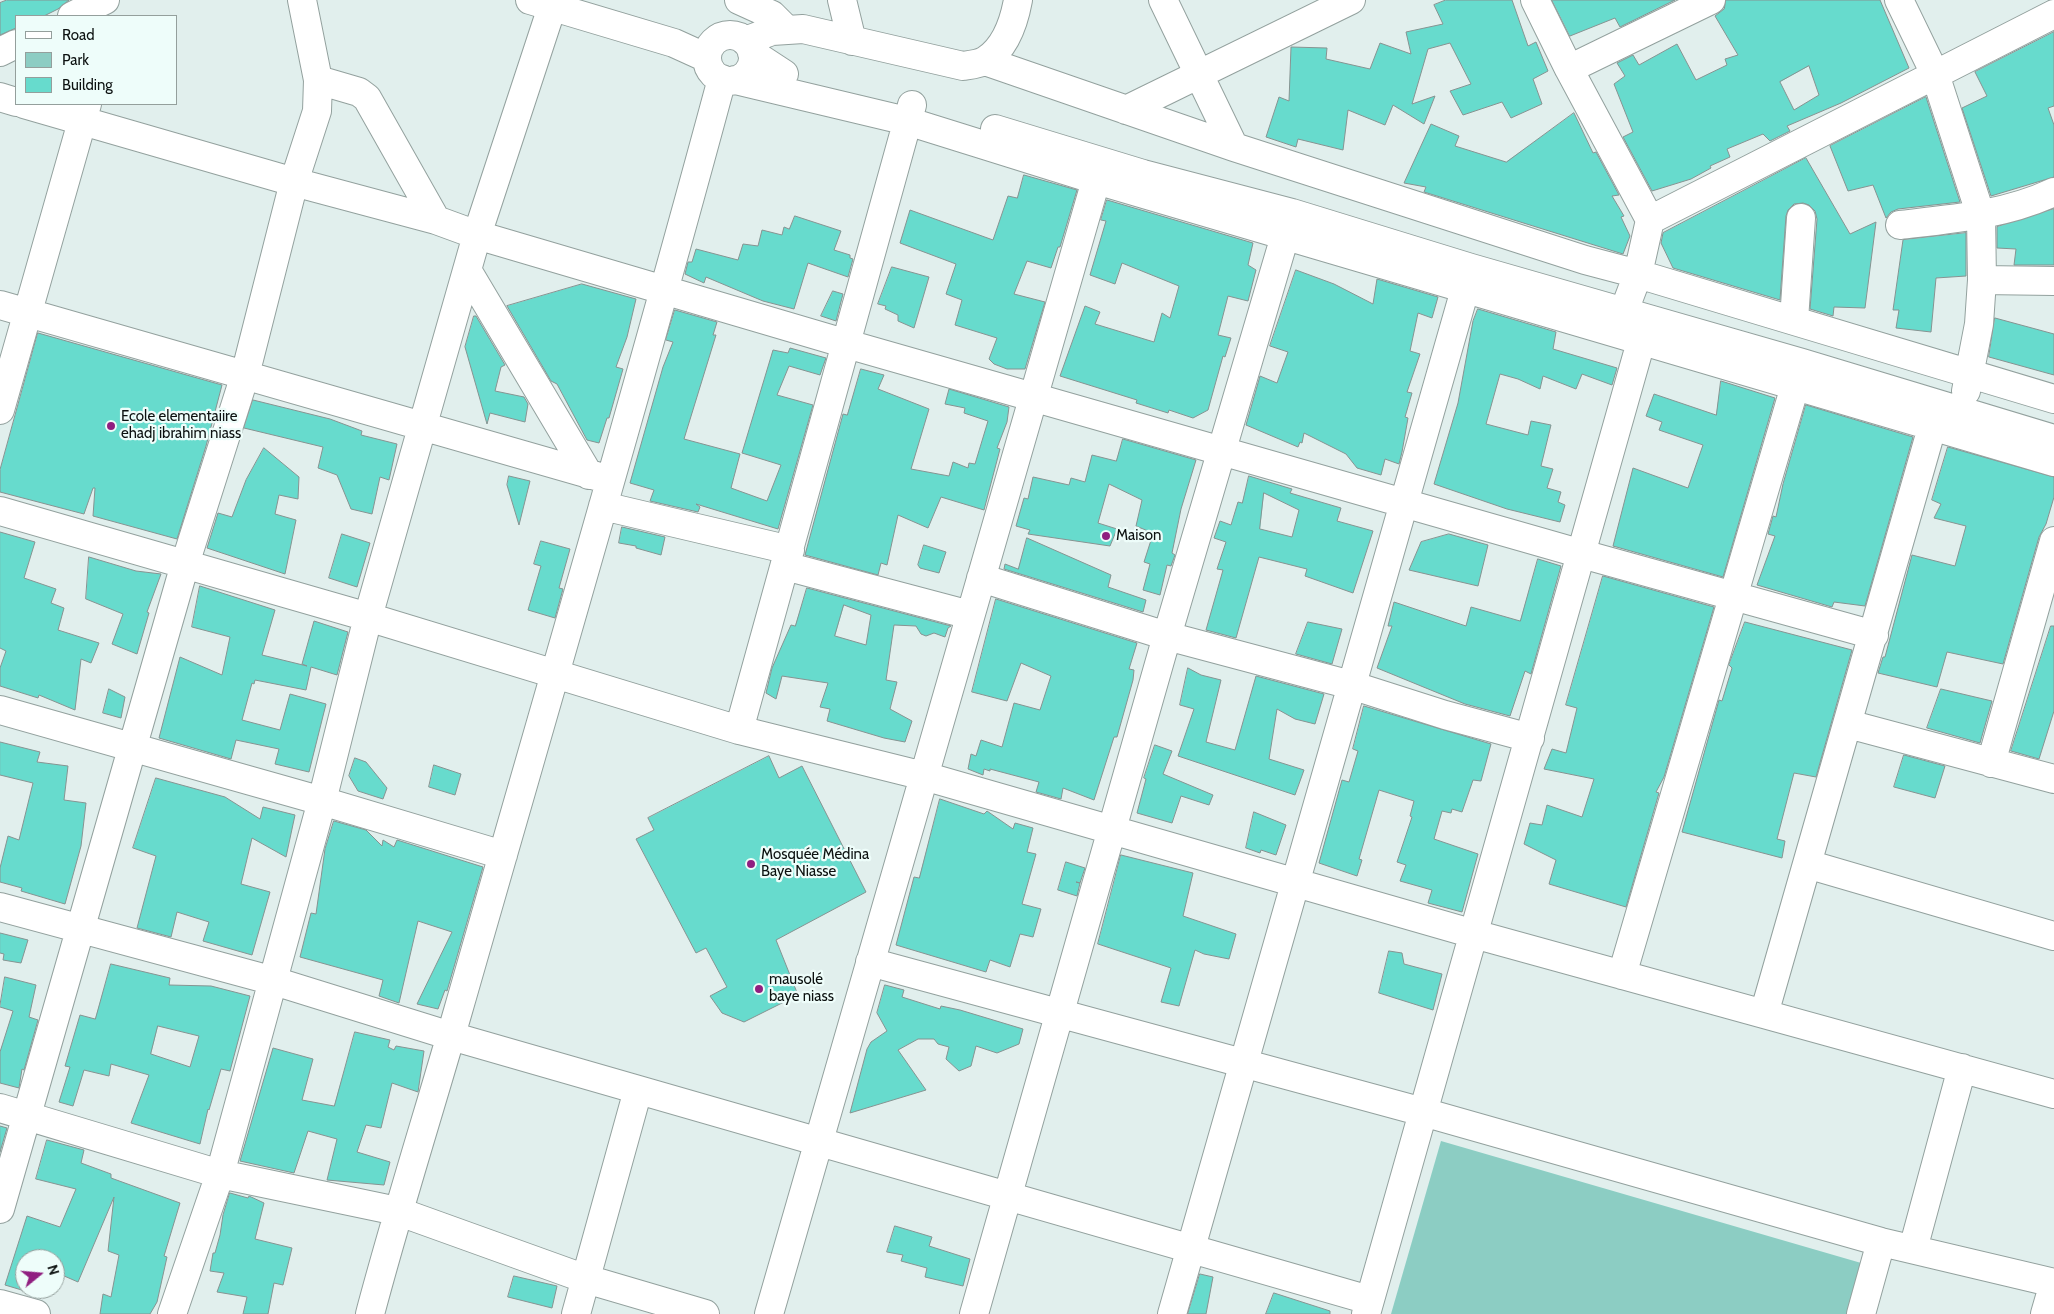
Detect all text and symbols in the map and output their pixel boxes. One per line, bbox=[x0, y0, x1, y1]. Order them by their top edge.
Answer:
legend bbox=[15, 15, 178, 105]
text: Road bbox=[62, 26, 95, 44]
text: Park bbox=[62, 51, 89, 69]
text: Building bbox=[62, 76, 113, 94]
place label: Ecole elementaiire ehadj ibrahim niass bbox=[121, 408, 241, 443]
marker: Ecole elementaiire ehadj ibrahim niass bbox=[105, 420, 117, 432]
place label: Maison bbox=[1116, 527, 1161, 545]
marker: Maison bbox=[1100, 530, 1112, 542]
place label: Mosquée Médina Baye Niasse bbox=[761, 846, 869, 881]
marker: Mosquée Médina Baye Niasse bbox=[745, 858, 757, 870]
place label: mausolé baye niass bbox=[769, 971, 834, 1006]
marker: mausolé baye niass bbox=[753, 983, 765, 995]
north arrow bbox=[15, 1249, 65, 1299]
text: N bbox=[43, 1263, 63, 1277]

